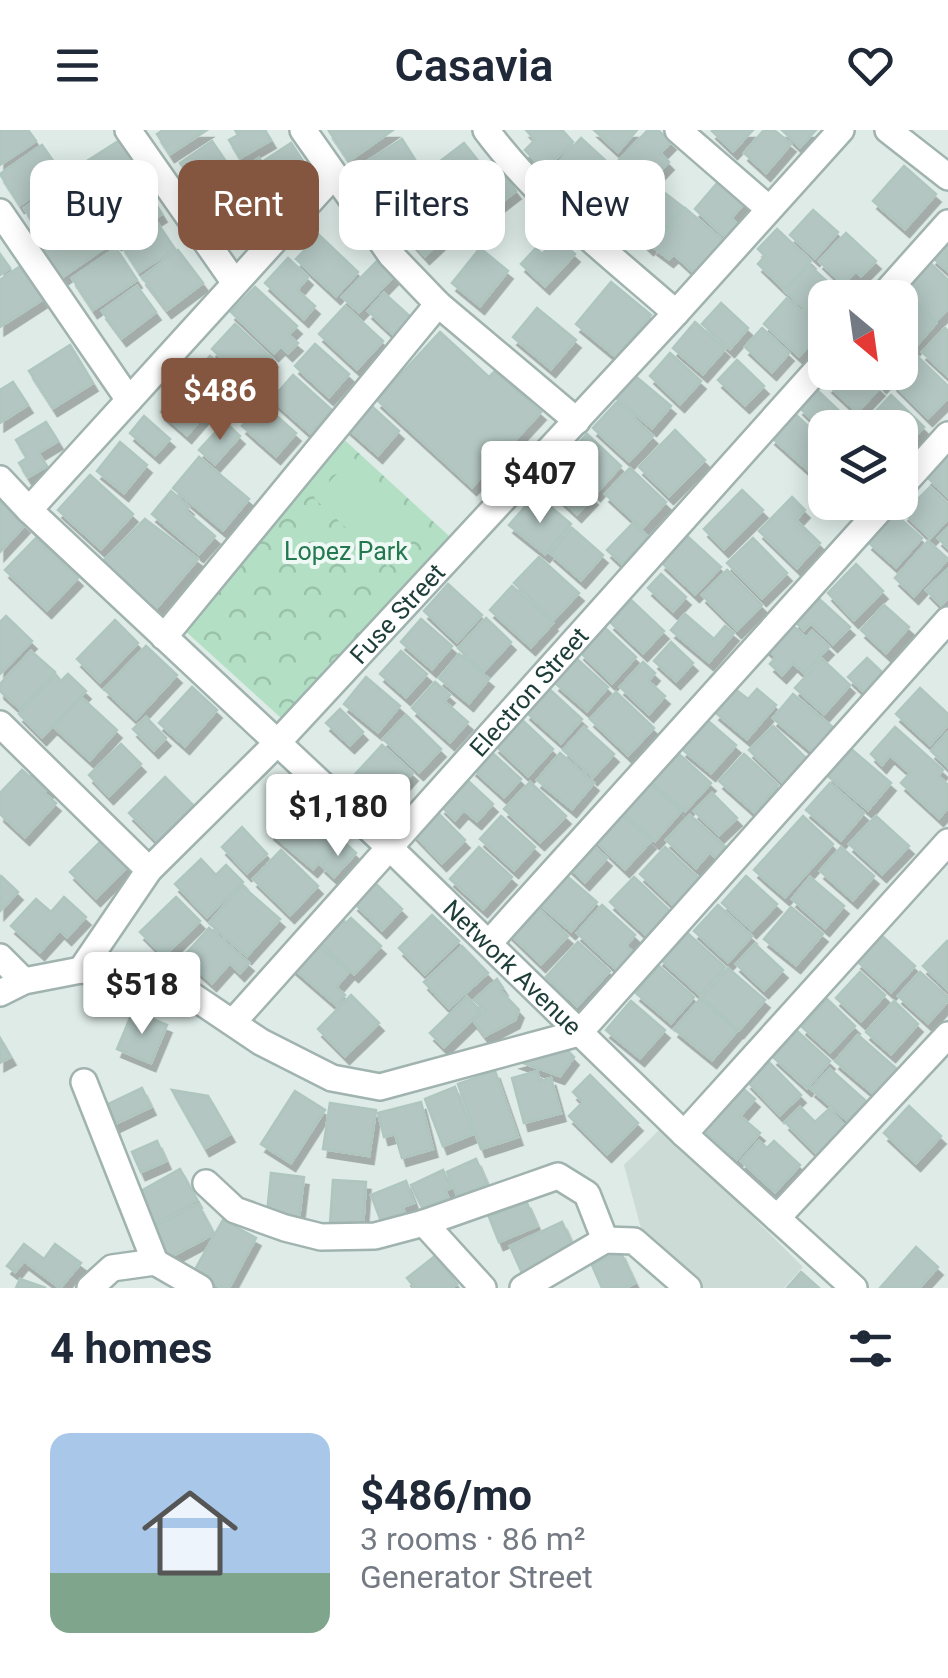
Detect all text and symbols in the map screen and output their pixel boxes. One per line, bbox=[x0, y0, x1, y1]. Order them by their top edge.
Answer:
icon: menu bbox=[50, 38, 105, 93]
icon: heart bbox=[843, 38, 898, 93]
text: Casavia bbox=[395, 39, 553, 92]
chip: Buy bbox=[30, 160, 158, 250]
chip: Rent bbox=[178, 160, 319, 250]
chip: Filters bbox=[339, 160, 505, 250]
chip: New bbox=[525, 160, 665, 250]
north arrow bbox=[808, 280, 918, 390]
map controls bbox=[808, 280, 918, 520]
pin: $486 bbox=[161, 358, 279, 443]
text: $486 bbox=[183, 371, 257, 409]
button: layers bbox=[808, 410, 918, 520]
pin: $407 bbox=[481, 441, 599, 526]
text: $407 bbox=[503, 454, 577, 492]
park label: Lopez Park bbox=[284, 537, 408, 566]
street label: Fuse Street bbox=[344, 558, 451, 670]
street label: Electron Street bbox=[464, 622, 595, 763]
pin: $1,180 bbox=[257, 774, 419, 859]
text: $1,180 bbox=[288, 787, 388, 825]
street label: Network Avenue bbox=[437, 894, 587, 1041]
pin: $518 bbox=[83, 952, 201, 1037]
text: $518 bbox=[105, 965, 179, 1003]
icon: filters bbox=[843, 1321, 898, 1376]
text: 4 homes bbox=[50, 1324, 212, 1373]
text: $486/mo bbox=[360, 1471, 532, 1520]
icon: home bbox=[130, 1473, 250, 1593]
text: 3 rooms · 86 m² bbox=[360, 1520, 585, 1558]
text: Generator Street bbox=[360, 1558, 593, 1596]

